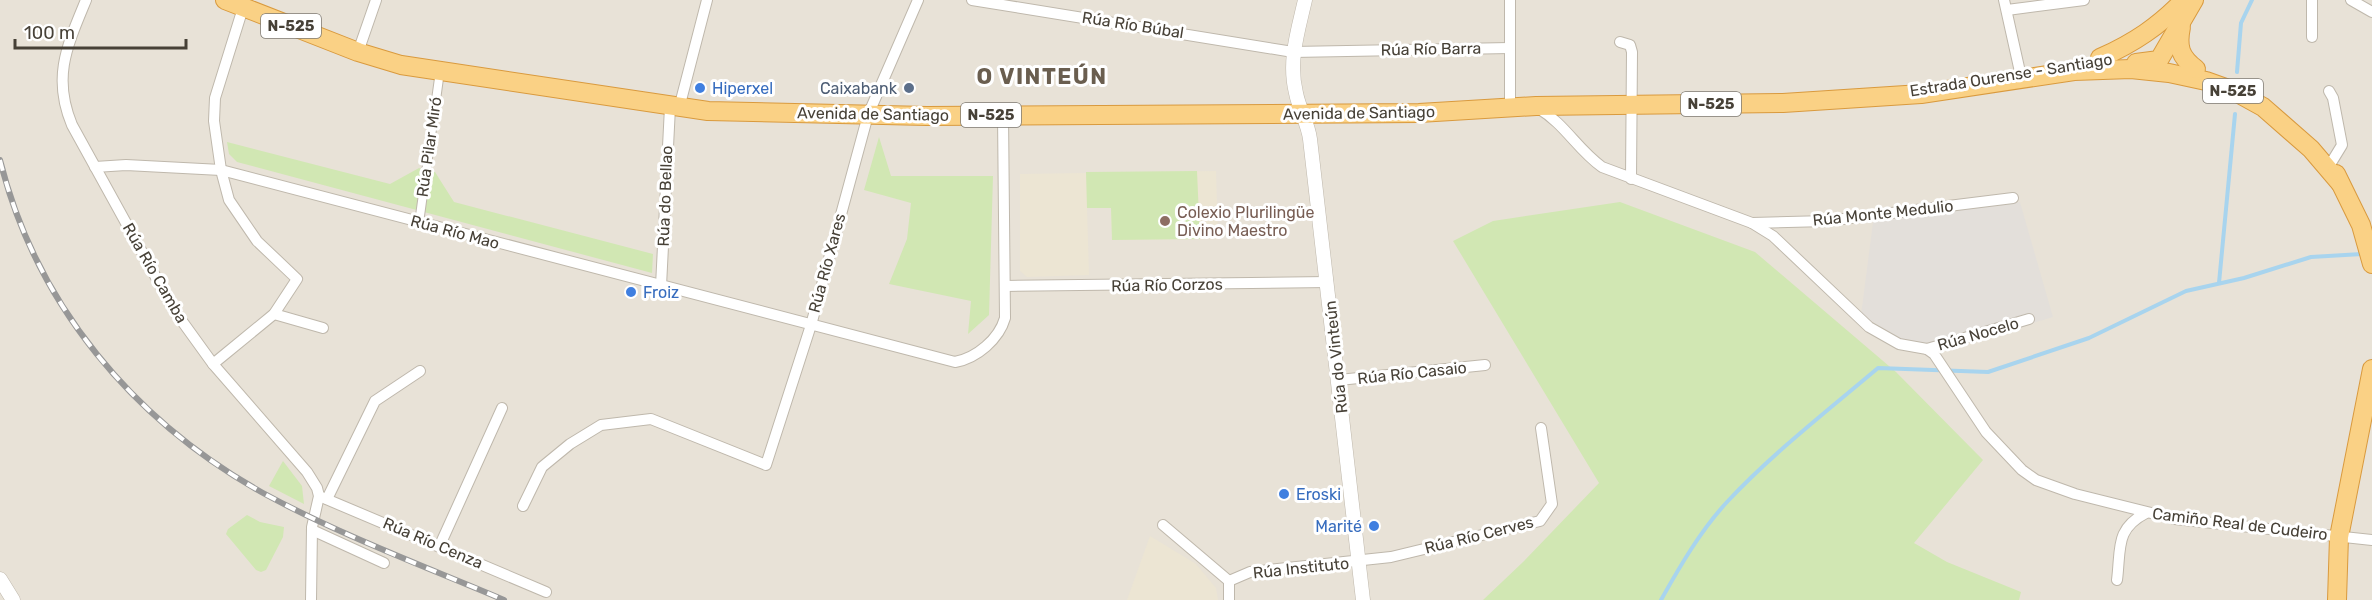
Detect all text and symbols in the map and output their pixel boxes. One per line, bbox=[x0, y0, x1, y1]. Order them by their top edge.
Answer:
street label: Rúa Río Búbal bbox=[1081, 8, 1185, 42]
scale bar bbox=[15, 12, 186, 50]
road number: N-525 bbox=[261, 14, 321, 38]
text: 100 m bbox=[24, 22, 75, 44]
street label: Rúa Río Barra bbox=[1380, 39, 1482, 59]
street label: Estrada Ourense - Santiago bbox=[1908, 50, 2114, 100]
district label: O VINTEÚN bbox=[976, 63, 1108, 90]
place label: Hiperxel bbox=[712, 79, 773, 98]
place label: Caixabank bbox=[820, 79, 898, 98]
road number: N-525 bbox=[2203, 79, 2263, 103]
marker: Hiperxel bbox=[693, 81, 707, 95]
marker: Caixabank bbox=[902, 81, 916, 95]
road number: N-525 bbox=[1681, 92, 1741, 116]
street label: Rúa Pilar Miró bbox=[413, 96, 445, 198]
street label: Avenida de Santiago bbox=[1283, 102, 1435, 124]
street label: Avenida de Santiago bbox=[797, 103, 949, 125]
road number: N-525 bbox=[961, 103, 1021, 127]
street label: Rúa do Bellao bbox=[654, 145, 676, 247]
street label: Rúa Monte Medulio bbox=[1812, 196, 1954, 230]
place label: Colexio Plurilingüe Divino Maestro bbox=[1177, 203, 1314, 240]
street label: Rúa Río Mao bbox=[409, 211, 501, 253]
street label: Rúa Río Xares bbox=[805, 211, 849, 315]
marker: Colexio Plurilingüe Divino Maestro bbox=[1158, 214, 1172, 228]
street label: Rúa Río Camba bbox=[119, 220, 191, 326]
street label: Rúa Río Corzos bbox=[1111, 275, 1223, 295]
place label: Froiz bbox=[643, 283, 679, 302]
marker: Froiz bbox=[624, 285, 638, 299]
street label: Rúa do Vinteún bbox=[1321, 300, 1351, 414]
street label: Rúa Nocelo bbox=[1935, 313, 2021, 355]
street label: Rúa Río Casaio bbox=[1356, 358, 1468, 388]
place label: Eroski bbox=[1296, 485, 1341, 504]
marker: Eroski bbox=[1277, 487, 1291, 501]
street label: Camiño Real de Cudeiro bbox=[2151, 504, 2329, 544]
street label: Rúa Río Cerves bbox=[1423, 512, 1535, 558]
street label: Rúa Río Cenza bbox=[380, 513, 486, 573]
place label: Marité bbox=[1315, 517, 1362, 536]
marker: Marité bbox=[1367, 519, 1381, 533]
street label: Rúa Instituto bbox=[1252, 554, 1350, 582]

